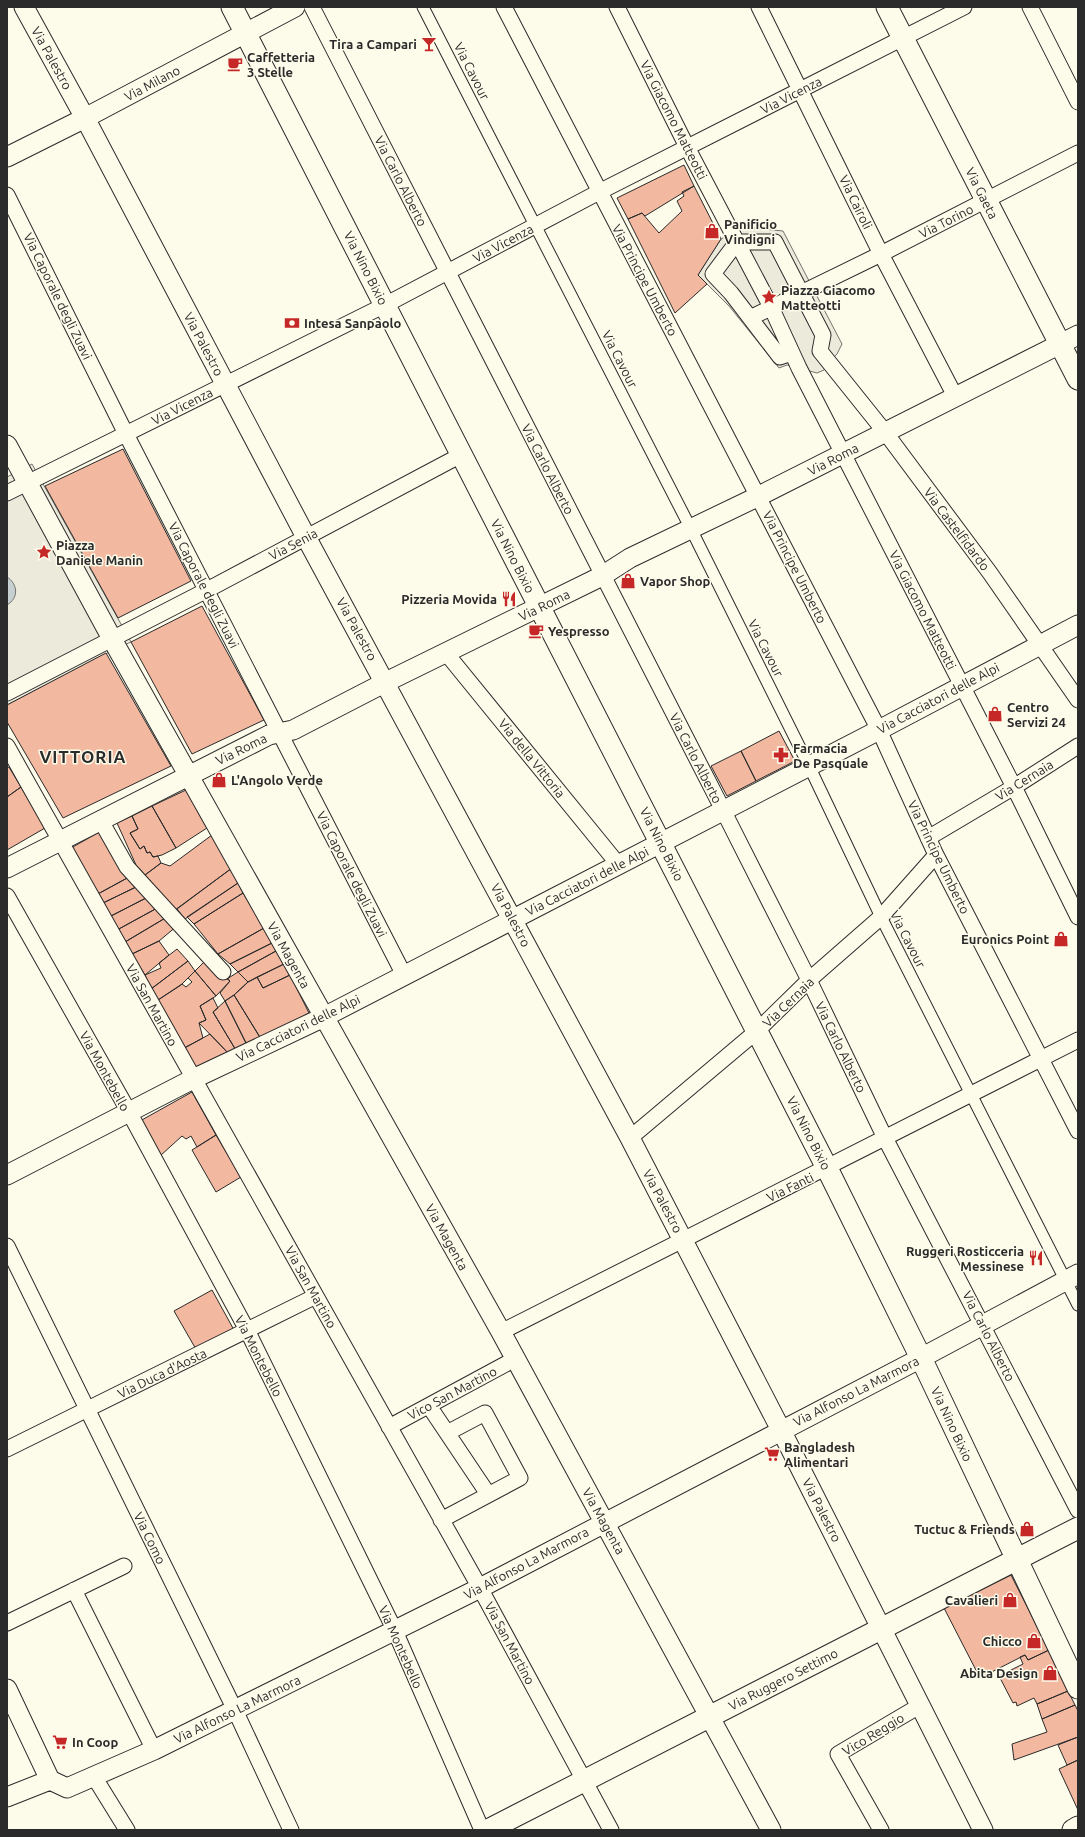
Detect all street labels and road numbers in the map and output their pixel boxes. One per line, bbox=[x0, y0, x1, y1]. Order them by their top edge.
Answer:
street label: Via Palestro bbox=[29, 24, 75, 92]
street label: Via Cavour bbox=[452, 40, 492, 102]
street label: Via Giacomo Matteotti bbox=[638, 58, 710, 182]
street label: Via Milano bbox=[122, 62, 182, 104]
street label: Via Vicenza bbox=[758, 74, 824, 116]
street label: Via Carlo Alberto bbox=[372, 134, 430, 228]
street label: Via Gaeta bbox=[963, 165, 1001, 221]
street label: Via Cairoli bbox=[837, 173, 875, 231]
street label: Via Torino bbox=[917, 201, 975, 241]
street label: Via Vicenza bbox=[470, 221, 536, 265]
street label: Via Principe Umberto bbox=[610, 222, 680, 338]
street label: Via Nino Bixio bbox=[341, 229, 391, 307]
street label: Via Caporale degli Zuavi bbox=[21, 230, 95, 362]
street label: Via Palestro bbox=[181, 310, 227, 378]
street label: Via Cavour bbox=[600, 328, 640, 390]
street label: Via Vicenza bbox=[149, 385, 215, 427]
street label: Via Carlo Alberto bbox=[519, 422, 577, 516]
street label: Via Roma bbox=[805, 440, 861, 478]
street label: Via Castelfidardo bbox=[921, 485, 993, 573]
street label: Via Principe Umberto bbox=[761, 508, 829, 626]
street label: Via Nino Bixio bbox=[488, 517, 538, 595]
street label: Via Caporale degli Zuavi bbox=[166, 520, 242, 650]
street label: Via Senia bbox=[266, 525, 320, 563]
street label: Via Giacomo Matteotti bbox=[887, 548, 959, 672]
street label: Via Roma bbox=[516, 587, 572, 623]
street label: Via Palestro bbox=[334, 595, 380, 663]
street label: Via Cavour bbox=[746, 617, 786, 679]
street label: Via Cacciatori delle Alpi bbox=[875, 660, 1001, 736]
street label: Via Carlo Alberto bbox=[667, 711, 725, 805]
street label: Via della Vittoria bbox=[496, 716, 568, 800]
street label: Via Roma bbox=[213, 731, 269, 767]
street label: Via Cernaia bbox=[993, 757, 1055, 803]
street label: Via Principe Umberto bbox=[905, 798, 973, 916]
street label: Via Nino Bixio bbox=[637, 805, 687, 883]
street label: Via Caporale degli Zuavi bbox=[314, 809, 390, 939]
street label: Via Cacciatori delle Alpi bbox=[523, 844, 651, 918]
street label: Via Palestro bbox=[488, 881, 534, 949]
street label: Via Cavour bbox=[888, 908, 928, 970]
street label: Via Magenta bbox=[265, 920, 313, 990]
street label: Via San Martino bbox=[124, 962, 180, 1048]
street label: Via Cernaia bbox=[760, 974, 816, 1030]
street label: Via Cacciatori delle Alpi bbox=[234, 992, 362, 1064]
street label: Via Carlo Alberto bbox=[813, 999, 869, 1095]
street label: Via Montebello bbox=[77, 1029, 133, 1113]
street label: Via Nino Bixio bbox=[784, 1094, 834, 1172]
street label: Via Palestro bbox=[640, 1167, 686, 1235]
street label: Via Fanti bbox=[764, 1170, 816, 1204]
street label: Via Magenta bbox=[423, 1202, 471, 1272]
street label: Via San Martino bbox=[283, 1244, 339, 1330]
street label: Via Carlo Alberto bbox=[960, 1289, 1018, 1383]
street label: Via Montebello bbox=[232, 1313, 286, 1399]
street label: Via Duca d'Aosta bbox=[115, 1345, 209, 1401]
street label: Via Alfonso La Marmora bbox=[791, 1353, 921, 1429]
street label: Vico San Martino bbox=[405, 1364, 499, 1422]
street label: Via Nino Bixio bbox=[929, 1384, 975, 1464]
street label: Via Palestro bbox=[800, 1476, 844, 1544]
street label: Via Magenta bbox=[580, 1486, 628, 1556]
street label: Via Como bbox=[131, 1510, 169, 1566]
street label: Via Alfonso La Marmora bbox=[461, 1524, 591, 1602]
street label: Via San Martino bbox=[482, 1599, 538, 1687]
street label: Via Montebello bbox=[376, 1603, 426, 1691]
street label: Via Ruggero Settimo bbox=[726, 1645, 840, 1713]
street label: Via Alfonso La Marmora bbox=[171, 1672, 303, 1746]
street label: Vico Reggio bbox=[840, 1710, 906, 1758]

